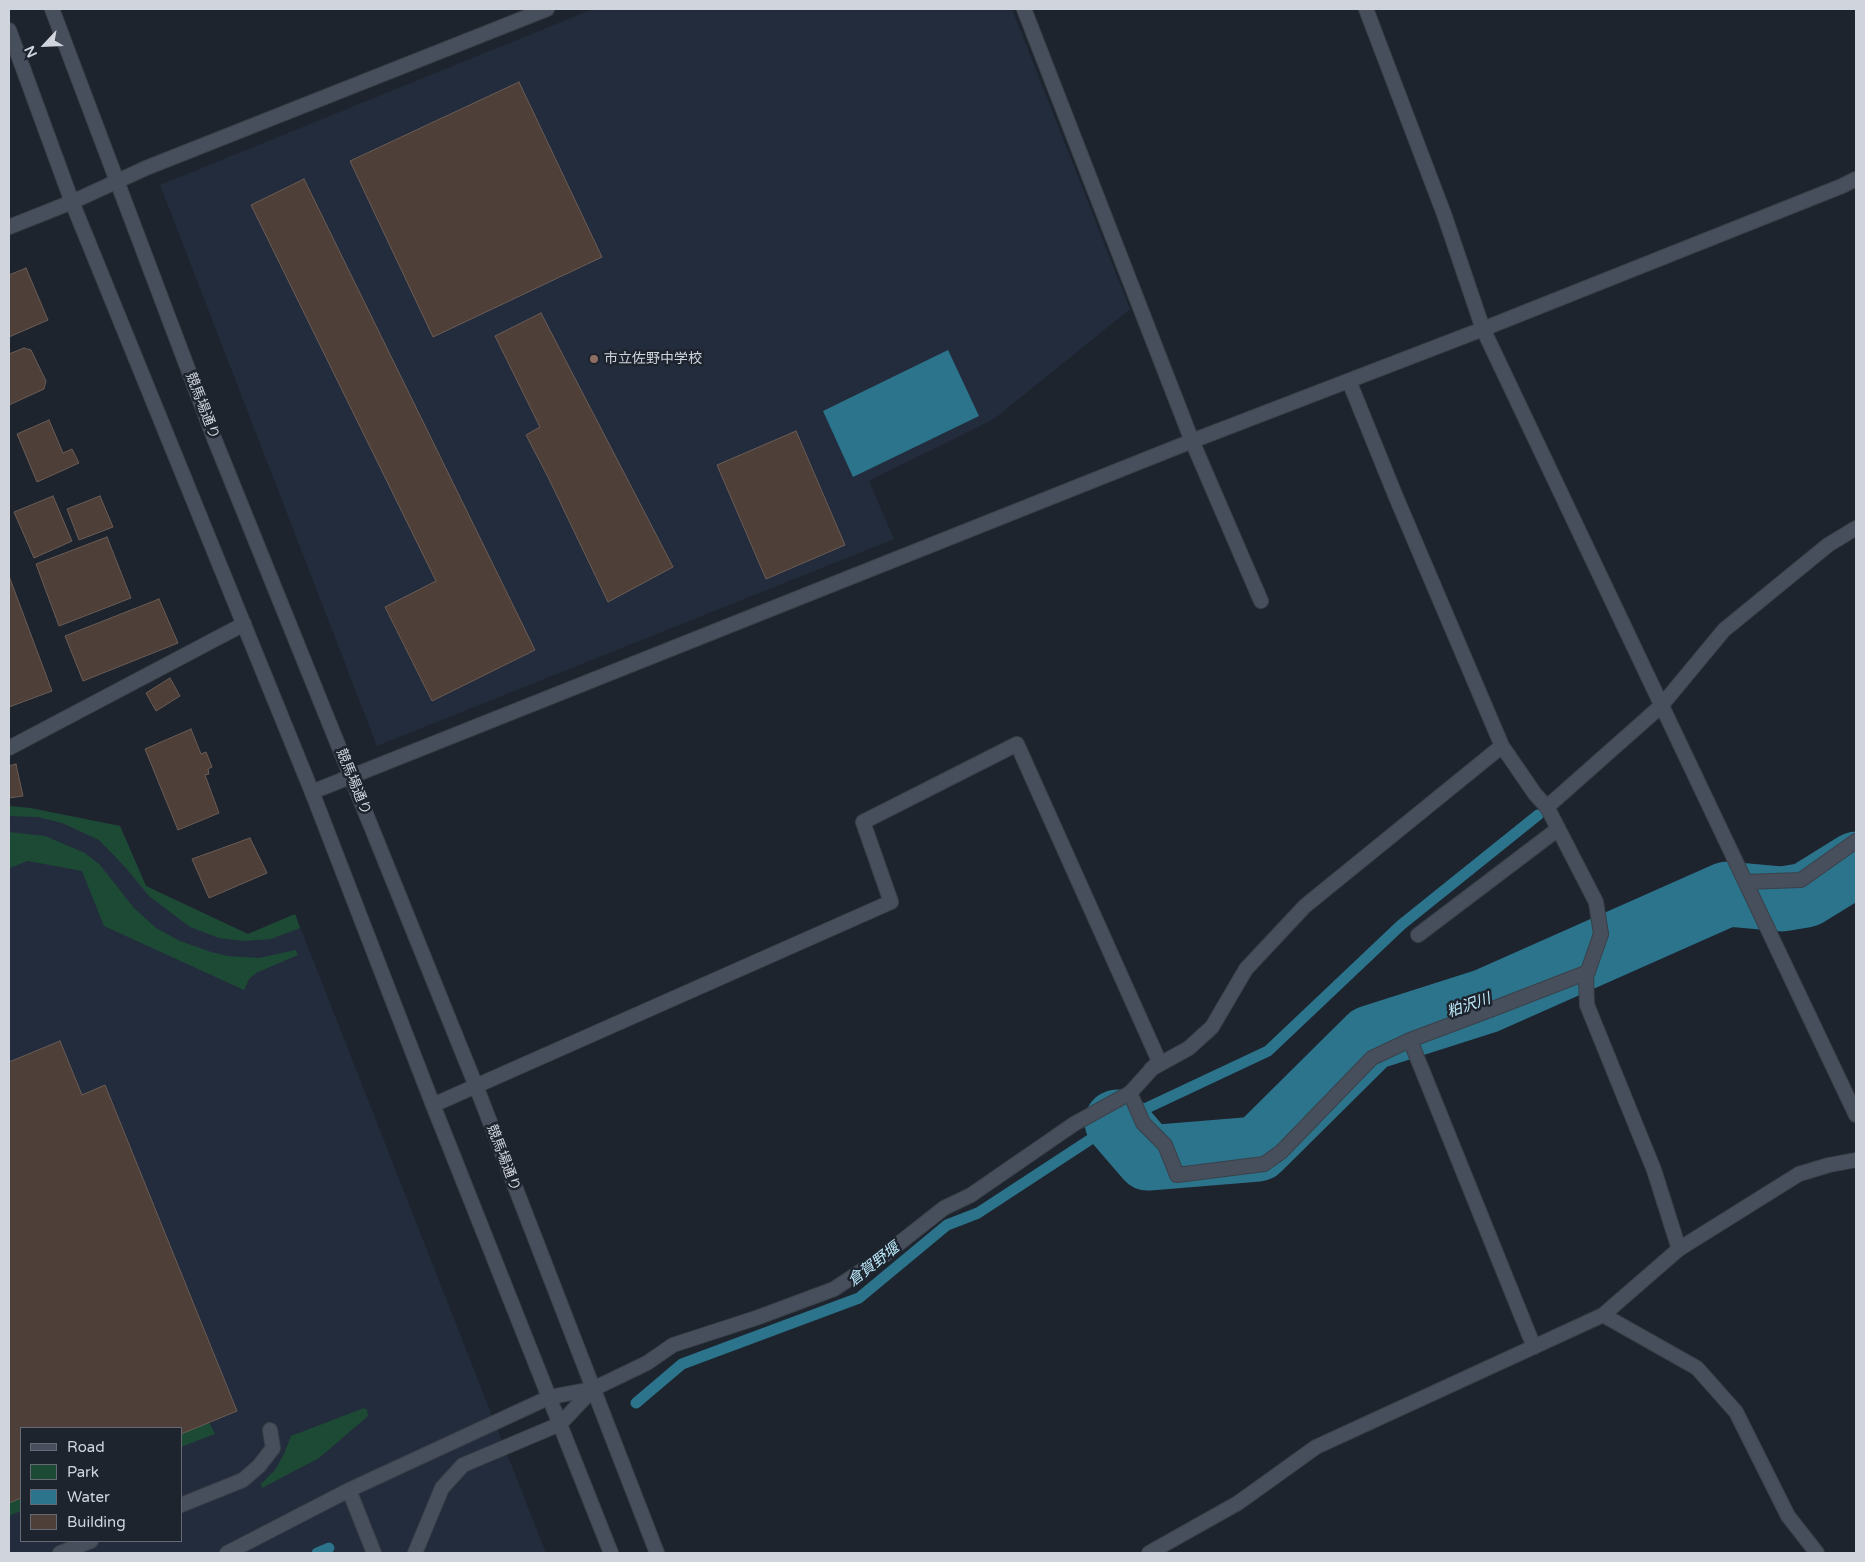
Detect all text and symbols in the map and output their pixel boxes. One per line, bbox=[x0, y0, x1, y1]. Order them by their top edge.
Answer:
north arrow bbox=[20, 20, 70, 70]
text: N bbox=[21, 43, 41, 60]
place label: 市立佐野中学校 bbox=[604, 351, 702, 367]
marker: 市立佐野中学校 bbox=[588, 353, 600, 365]
street label: 競馬場通り bbox=[182, 370, 222, 442]
street label: 競馬場通り bbox=[332, 746, 374, 818]
water label: 粕沢川 bbox=[1445, 990, 1493, 1022]
street label: 競馬場通り bbox=[483, 1122, 523, 1194]
water label: 倉賀野堰 bbox=[845, 1239, 903, 1291]
legend bbox=[20, 1427, 182, 1542]
text: Road bbox=[67, 1438, 105, 1456]
text: Park bbox=[67, 1463, 99, 1481]
text: Water bbox=[67, 1488, 110, 1506]
text: Building bbox=[67, 1513, 126, 1531]

